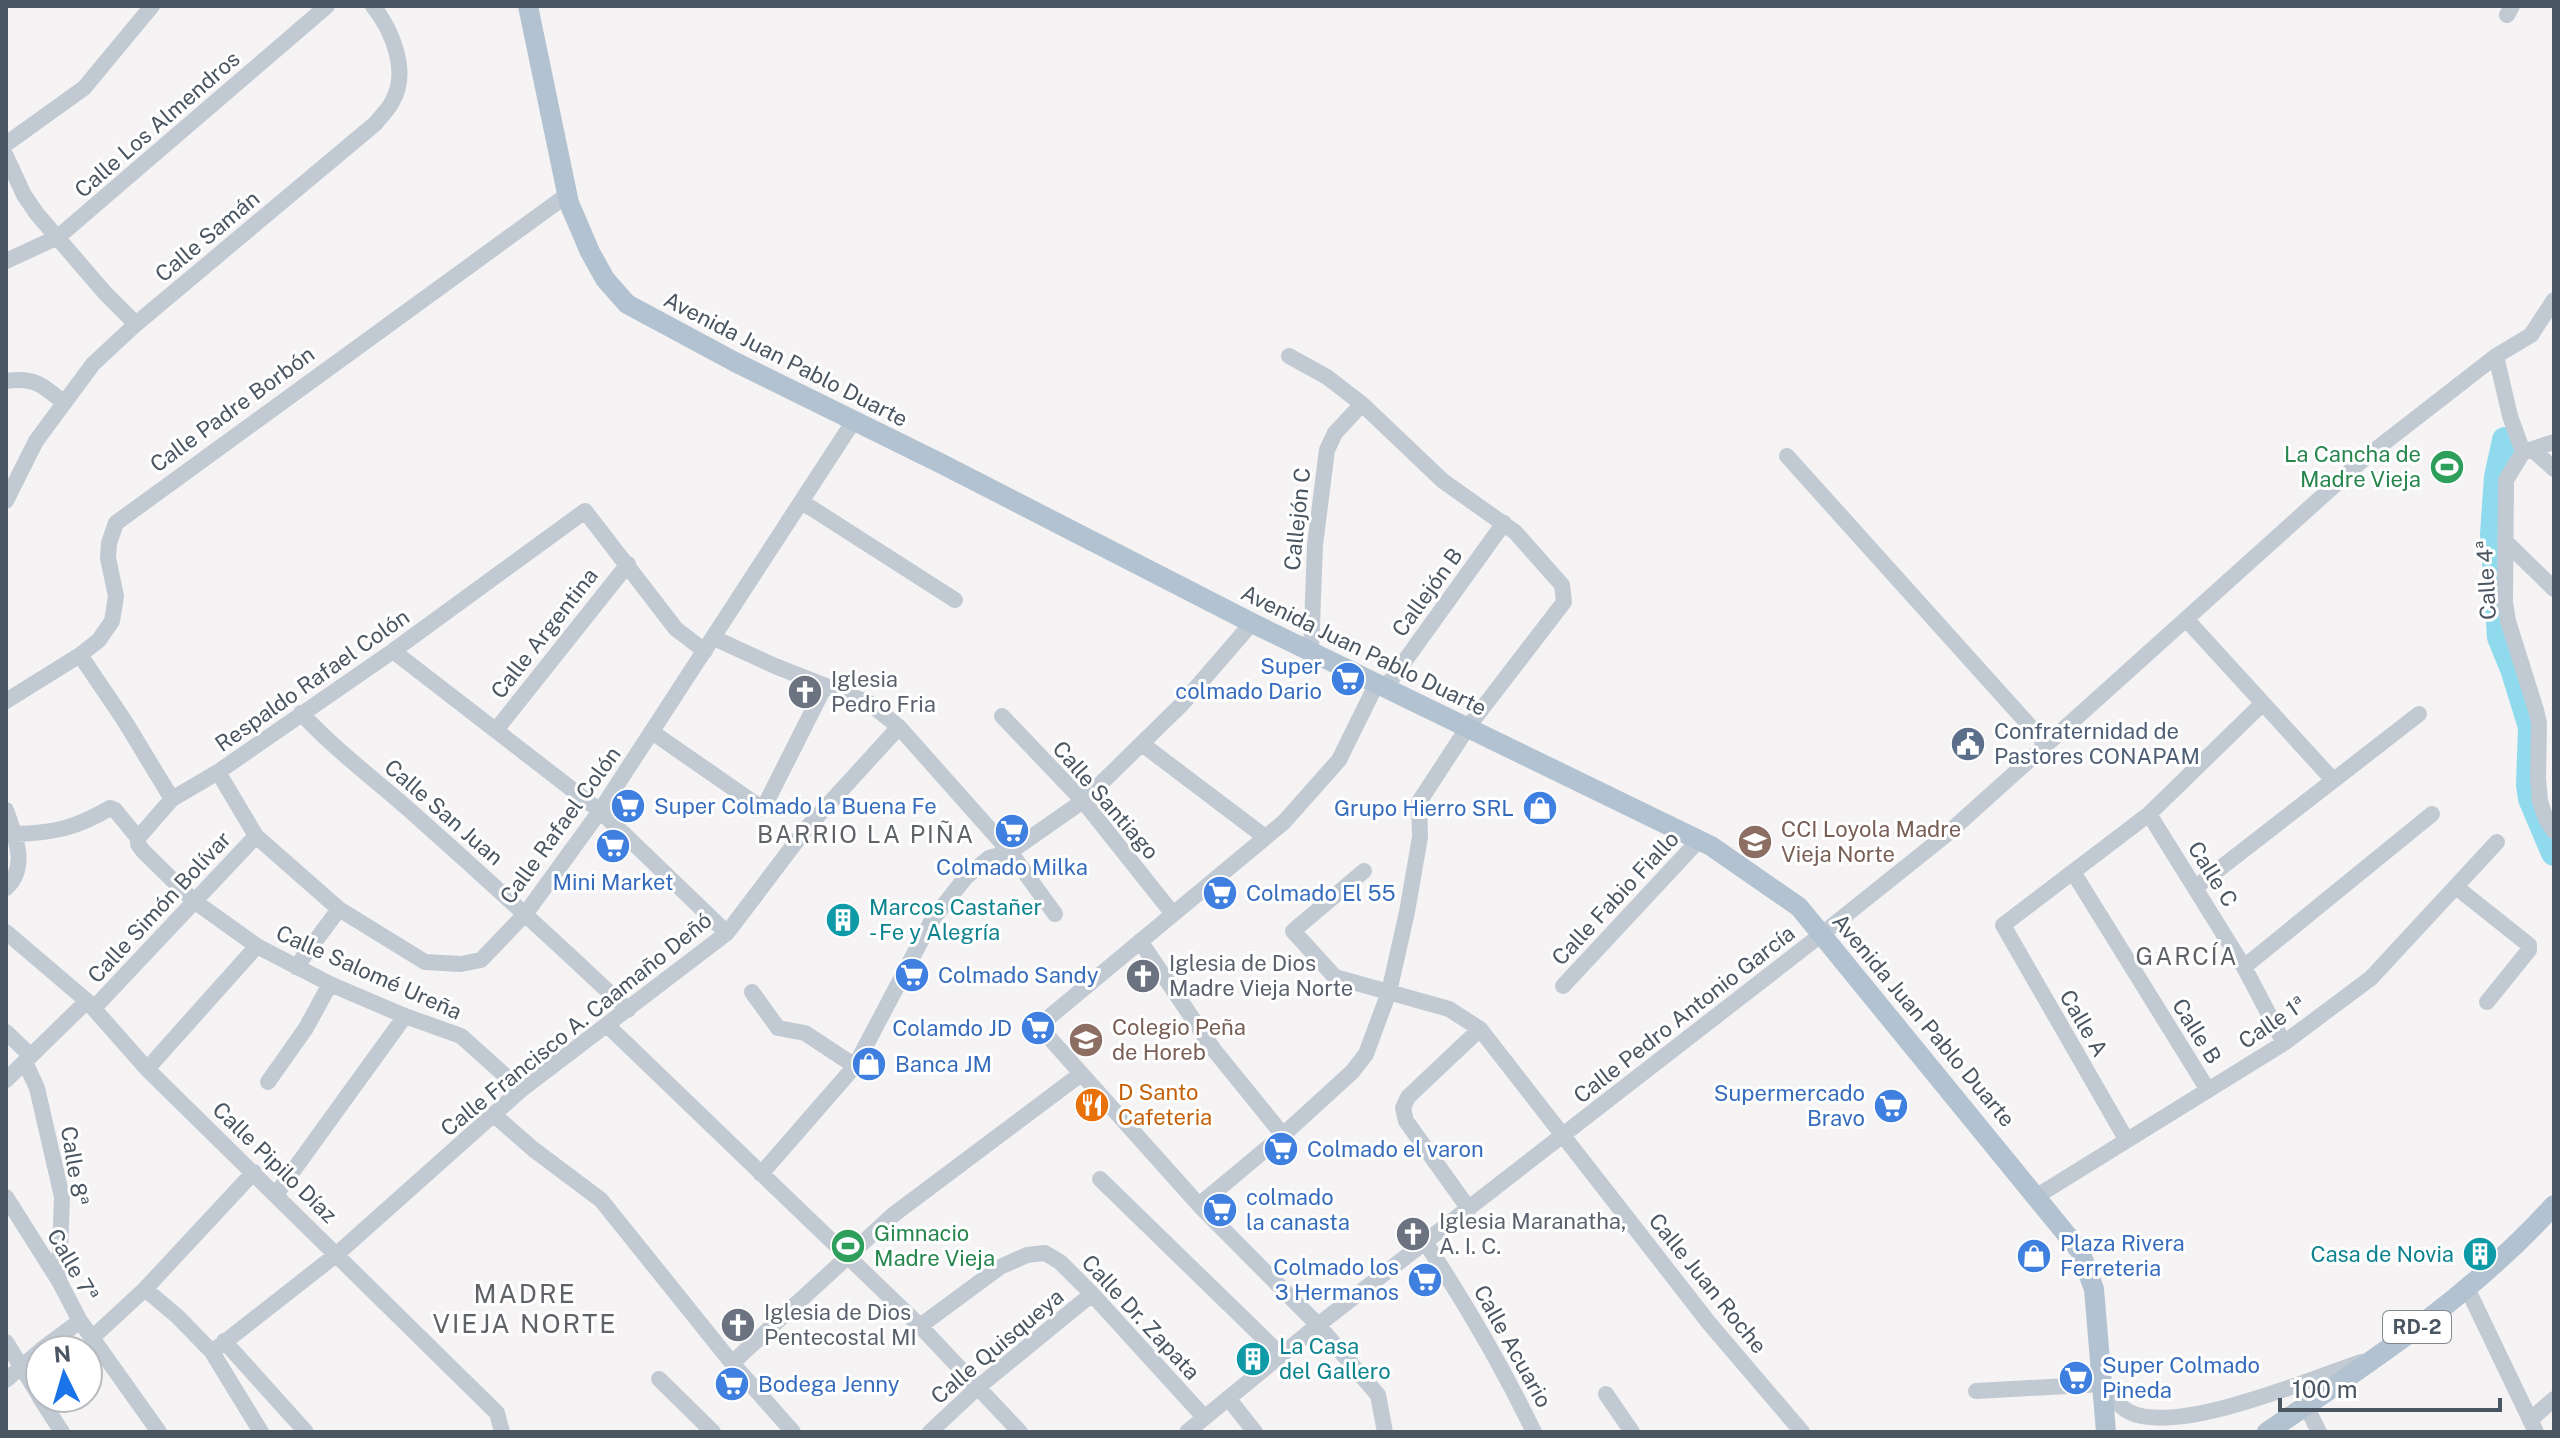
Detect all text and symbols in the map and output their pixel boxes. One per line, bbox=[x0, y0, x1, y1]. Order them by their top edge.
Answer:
street label: Calle Los Almendros bbox=[69, 45, 245, 203]
street label: Calle Samán bbox=[150, 185, 264, 287]
street label: Avenida Juan Pablo Duarte bbox=[660, 286, 912, 432]
street label: Calle Padre Borbón bbox=[145, 341, 319, 477]
place label: La Cancha de Madre Vieja bbox=[2284, 441, 2421, 492]
sports icon: La Cancha de Madre Vieja bbox=[2428, 448, 2466, 486]
street label: Callejón C bbox=[1279, 466, 1315, 572]
street label: Calle 4ª bbox=[2471, 539, 2501, 621]
street label: Callejón B bbox=[1386, 543, 1468, 641]
street label: Calle Argentina bbox=[485, 563, 603, 703]
street label: Avenida Juan Pablo Duarte bbox=[1237, 579, 1491, 721]
street label: Respaldo Rafael Colón bbox=[210, 603, 414, 757]
place label: Super colmado Dario bbox=[1175, 653, 1322, 704]
supermarket icon: Super colmado Dario bbox=[1329, 660, 1367, 698]
place label: Iglesia Pedro Fria bbox=[831, 666, 936, 717]
church icon: Iglesia Pedro Fria bbox=[786, 673, 824, 711]
place label: Confraternidad de Pastores CONAPAM bbox=[1994, 718, 2200, 769]
public building icon: Confraternidad de Pastores CONAPAM bbox=[1949, 725, 1987, 763]
street label: Calle Santiago bbox=[1048, 736, 1164, 864]
street label: Calle Rafael Colón bbox=[494, 741, 626, 909]
street label: Calle San Juan bbox=[379, 754, 509, 870]
supermarket icon: Super Colmado la Buena Fe bbox=[609, 787, 647, 825]
shop icon: Grupo Hierro SRL bbox=[1521, 789, 1559, 827]
place label: Super Colmado la Buena Fe bbox=[654, 793, 937, 819]
place label: Grupo Hierro SRL bbox=[1334, 795, 1514, 821]
supermarket icon: Colmado Milka bbox=[993, 812, 1031, 850]
place label: CCI Loyola Madre Vieja Norte bbox=[1781, 816, 1961, 867]
district label: BARRIO LA PIÑA bbox=[757, 820, 975, 848]
school or university icon: CCI Loyola Madre Vieja Norte bbox=[1736, 823, 1774, 861]
street label: Calle Fabio Fiallo bbox=[1546, 825, 1684, 971]
street label: Calle Simón Bolívar bbox=[82, 826, 236, 988]
supermarket icon: Mini Market bbox=[594, 827, 632, 865]
street label: Calle C bbox=[2183, 836, 2243, 912]
place label: Colmado Milka bbox=[936, 854, 1088, 880]
place label: Mini Market bbox=[552, 869, 674, 895]
supermarket icon: Colmado El 55 bbox=[1201, 874, 1239, 912]
place label: Colmado El 55 bbox=[1246, 880, 1396, 906]
place label: Marcos Castañer - Fe y Alegría bbox=[869, 894, 1042, 945]
building icon: Marcos Castañer - Fe y Alegría bbox=[824, 901, 862, 939]
street label: Calle Francisco A. Caamaño Deñó bbox=[435, 907, 717, 1141]
street label: Avenida Juan Pablo Duarte bbox=[1827, 908, 2021, 1132]
street label: Calle Salomé Ureña bbox=[272, 919, 466, 1025]
street label: Calle Pedro Antonio García bbox=[1568, 920, 1800, 1108]
district label: GARCÍA bbox=[2135, 942, 2239, 970]
place label: Iglesia de Dios Madre Vieja Norte bbox=[1169, 950, 1353, 1001]
supermarket icon: Colmado Sandy bbox=[893, 956, 931, 994]
church icon: Iglesia de Dios Madre Vieja Norte bbox=[1124, 957, 1162, 995]
place label: Colmado Sandy bbox=[938, 962, 1099, 988]
street label: Calle A bbox=[2055, 985, 2113, 1061]
street label: Calle 1ª bbox=[2234, 990, 2310, 1054]
street label: Calle B bbox=[2167, 994, 2227, 1068]
supermarket icon: Colamdo JD bbox=[1019, 1009, 1057, 1047]
place label: Colegio Peña de Horeb bbox=[1112, 1014, 1246, 1065]
place label: Colamdo JD bbox=[892, 1015, 1012, 1041]
school or university icon: Colegio Peña de Horeb bbox=[1067, 1021, 1105, 1059]
shop icon: Banca JM bbox=[850, 1045, 888, 1083]
place label: Banca JM bbox=[895, 1051, 992, 1077]
place label: D Santo Cafeteria bbox=[1118, 1079, 1212, 1130]
place label: Supermercado Bravo bbox=[1714, 1080, 1865, 1131]
restaurant icon: D Santo Cafeteria bbox=[1073, 1086, 1111, 1124]
supermarket icon: Supermercado Bravo bbox=[1872, 1087, 1910, 1125]
street label: Calle Pipilo Díaz bbox=[207, 1096, 343, 1228]
street label: Calle 8ª bbox=[56, 1124, 94, 1208]
supermarket icon: Colmado el varon bbox=[1262, 1130, 1300, 1168]
place label: Colmado el varon bbox=[1307, 1136, 1484, 1162]
place label: colmado la canasta bbox=[1246, 1184, 1350, 1235]
supermarket icon: colmado la canasta bbox=[1201, 1191, 1239, 1229]
place label: Iglesia Maranatha, A. I. C. bbox=[1439, 1208, 1626, 1259]
street label: Calle Juan Roche bbox=[1644, 1208, 1772, 1358]
church icon: Iglesia Maranatha, A. I. C. bbox=[1394, 1215, 1432, 1253]
place label: Gimnacio Madre Vieja bbox=[874, 1220, 995, 1271]
street label: Calle 7ª bbox=[42, 1224, 104, 1306]
sports icon: Gimnacio Madre Vieja bbox=[829, 1227, 867, 1265]
place label: Plaza Rivera Ferreteria bbox=[2060, 1230, 2185, 1281]
building icon: Casa de Novia bbox=[2461, 1235, 2499, 1273]
shop icon: Plaza Rivera Ferreteria bbox=[2015, 1237, 2053, 1275]
place label: Casa de Novia bbox=[2310, 1241, 2454, 1267]
street label: Calle Dr. Zapata bbox=[1076, 1249, 1206, 1385]
place label: Colmado los 3 Hermanos bbox=[1273, 1254, 1399, 1305]
supermarket icon: Colmado los 3 Hermanos bbox=[1406, 1261, 1444, 1299]
district label: MADRE VIEJA NORTE bbox=[433, 1278, 618, 1339]
street label: Calle Acuario bbox=[1469, 1280, 1557, 1412]
street label: Calle Quisqueya bbox=[925, 1283, 1069, 1409]
place label: Iglesia de Dios Pentecostal MI bbox=[764, 1299, 917, 1350]
church icon: Iglesia de Dios Pentecostal MI bbox=[719, 1306, 757, 1344]
road number: RD-2 bbox=[2383, 1311, 2451, 1343]
place label: La Casa del Gallero bbox=[1279, 1333, 1391, 1384]
north arrow bbox=[24, 1334, 104, 1414]
text: N bbox=[53, 1340, 72, 1368]
building icon: La Casa del Gallero bbox=[1234, 1340, 1272, 1378]
place label: Super Colmado Pineda bbox=[2102, 1352, 2260, 1403]
supermarket icon: Super Colmado Pineda bbox=[2057, 1359, 2095, 1397]
scale bar bbox=[2280, 1362, 2500, 1412]
supermarket icon: Bodega Jenny bbox=[713, 1365, 751, 1403]
place label: Bodega Jenny bbox=[758, 1371, 900, 1397]
text: 100 m bbox=[2292, 1375, 2358, 1403]

